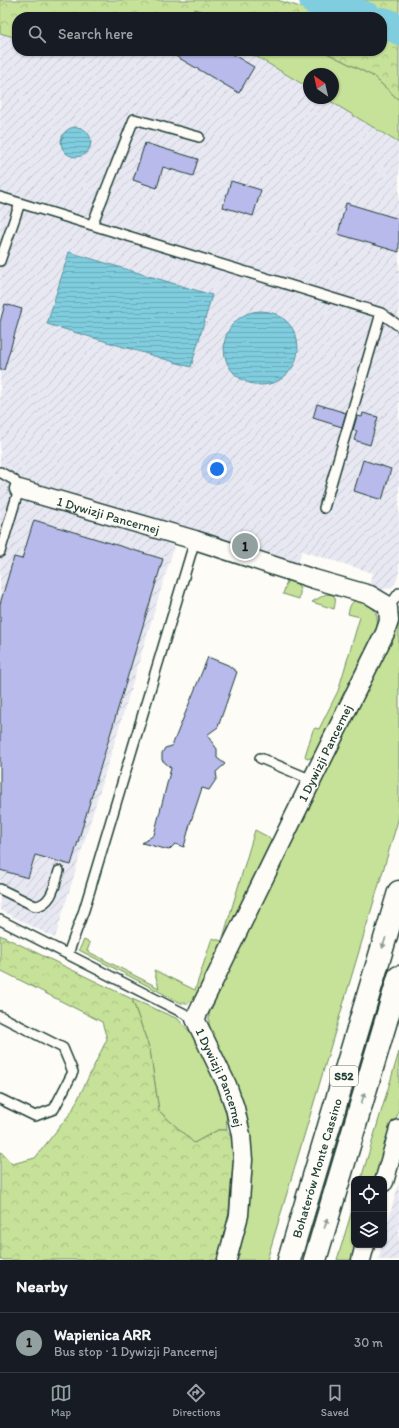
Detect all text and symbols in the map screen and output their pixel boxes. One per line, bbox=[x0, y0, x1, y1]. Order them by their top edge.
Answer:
search box bbox=[12, 12, 387, 56]
icon: search bbox=[26, 23, 48, 45]
text: Search here bbox=[58, 25, 133, 43]
north arrow bbox=[303, 68, 339, 104]
your location bbox=[207, 459, 227, 479]
street label: 1 Dywizji Pancernej bbox=[55, 493, 161, 537]
pin: 1 bbox=[232, 531, 258, 561]
street label: 1 Dywizji Pancernej bbox=[295, 702, 355, 804]
one-way arrow bbox=[381, 937, 387, 949]
street label: 1 Dywizji Pancernej bbox=[193, 1025, 247, 1129]
road number: S52 bbox=[330, 1066, 358, 1086]
one-way arrow bbox=[360, 1092, 366, 1104]
street label: Bohaterów Monte Cassino bbox=[289, 1096, 345, 1240]
map controls bbox=[351, 1176, 387, 1248]
button: locate bbox=[351, 1176, 387, 1212]
button: layers bbox=[351, 1212, 387, 1248]
one-way arrow bbox=[323, 1216, 329, 1228]
text: Nearby bbox=[16, 1276, 68, 1296]
text: Wapienica ARR bbox=[54, 1326, 151, 1344]
text: 1 bbox=[26, 1335, 32, 1350]
text: 30 m bbox=[354, 1335, 383, 1350]
text: Bus stop · 1 Dywizji Pancernej bbox=[54, 1344, 218, 1359]
tab: Map bbox=[50, 1382, 72, 1419]
tab: Directions bbox=[172, 1382, 221, 1419]
tab: Saved bbox=[321, 1382, 349, 1419]

